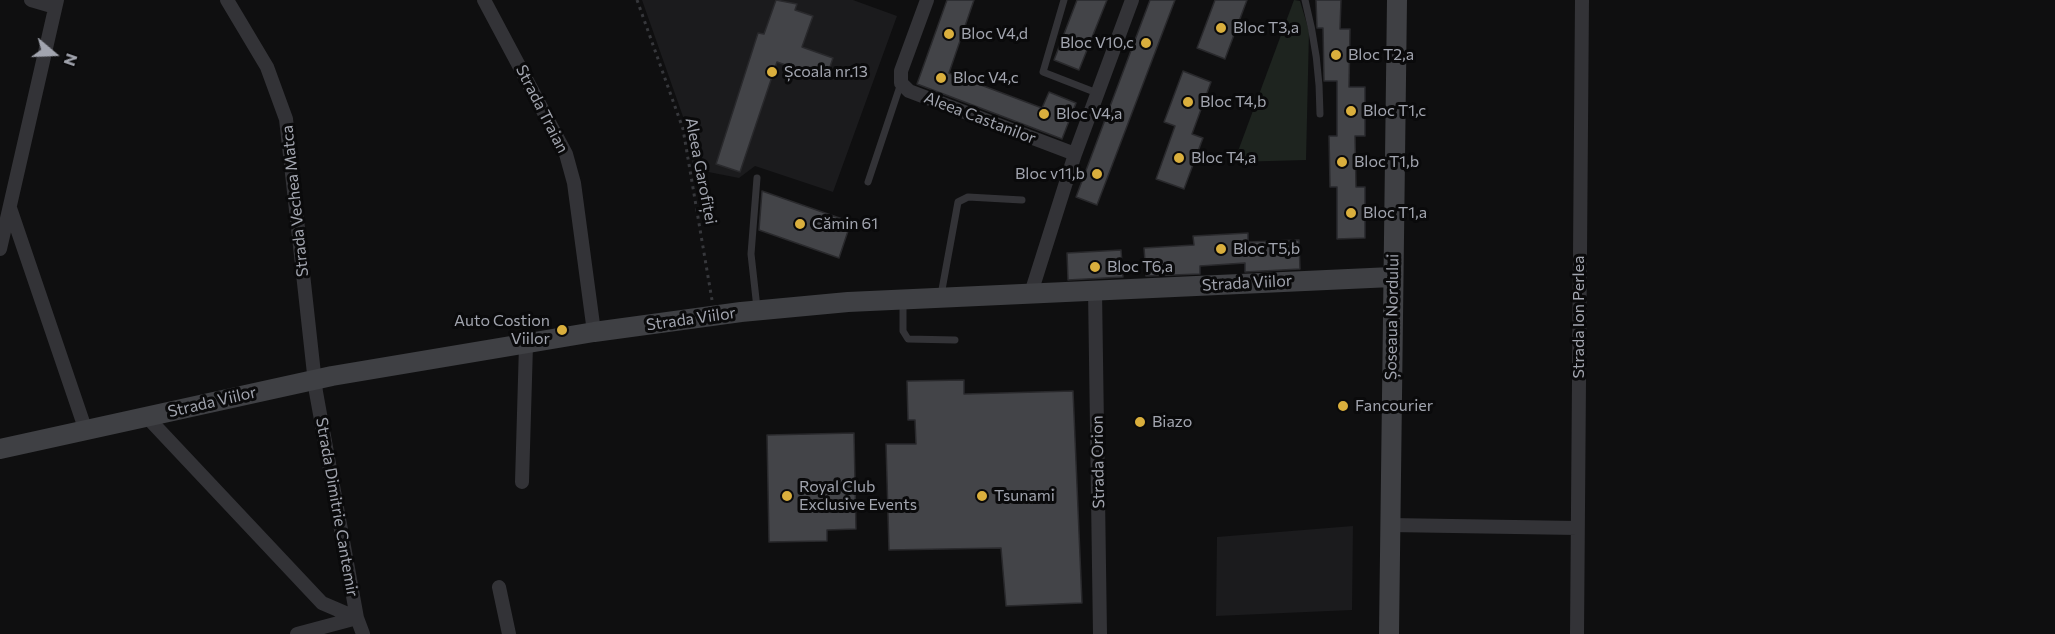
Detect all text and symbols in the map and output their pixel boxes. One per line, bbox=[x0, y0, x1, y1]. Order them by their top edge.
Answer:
place label: Bloc T3,a bbox=[1233, 18, 1299, 38]
marker: Bloc T3,a bbox=[1214, 21, 1228, 35]
north arrow bbox=[24, 24, 84, 84]
place label: Bloc V4,d bbox=[961, 24, 1028, 44]
marker: Bloc V4,d bbox=[942, 27, 956, 41]
place label: Bloc V10,c bbox=[1060, 33, 1134, 53]
marker: Bloc V10,c bbox=[1139, 36, 1153, 50]
place label: Bloc T2,a bbox=[1348, 45, 1414, 65]
marker: Bloc T2,a bbox=[1329, 48, 1343, 62]
text: N bbox=[61, 51, 82, 69]
street label: Strada Traian bbox=[512, 62, 572, 156]
place label: Școala nr.13 bbox=[784, 62, 868, 82]
marker: Școala nr.13 bbox=[765, 65, 779, 79]
place label: Bloc V4,c bbox=[953, 68, 1019, 88]
marker: Bloc V4,c bbox=[934, 71, 948, 85]
street label: Aleea Castanilor bbox=[921, 88, 1039, 148]
place label: Bloc T4,b bbox=[1200, 92, 1266, 112]
marker: Bloc T4,b bbox=[1181, 95, 1195, 109]
place label: Bloc T1,c bbox=[1363, 101, 1426, 121]
place label: Bloc V4,a bbox=[1056, 104, 1122, 124]
marker: Bloc T1,c bbox=[1344, 104, 1358, 118]
marker: Bloc V4,a bbox=[1037, 107, 1051, 121]
street label: Aleea Garofiței bbox=[681, 116, 721, 226]
street label: Strada Vechea Matca bbox=[277, 124, 313, 278]
place label: Bloc T4,a bbox=[1191, 148, 1256, 168]
marker: Bloc T4,a bbox=[1172, 151, 1186, 165]
place label: Bloc T1,b bbox=[1354, 152, 1419, 172]
marker: Bloc T1,b bbox=[1335, 155, 1349, 169]
place label: Bloc v11,b bbox=[1015, 164, 1085, 184]
marker: Bloc v11,b bbox=[1090, 167, 1104, 181]
place label: Bloc T1,a bbox=[1363, 203, 1427, 223]
marker: Bloc T1,a bbox=[1344, 206, 1358, 220]
place label: Cămin 61 bbox=[812, 214, 878, 234]
marker: Cămin 61 bbox=[793, 217, 807, 231]
place label: Bloc T5,b bbox=[1233, 239, 1300, 259]
marker: Bloc T5,b bbox=[1214, 242, 1228, 256]
street label: Șoseaua Nordului bbox=[1381, 254, 1403, 380]
street label: Strada Ion Perlea bbox=[1569, 256, 1589, 378]
place label: Bloc T6,a bbox=[1107, 257, 1173, 277]
marker: Bloc T6,a bbox=[1088, 260, 1102, 274]
street label: Strada Viilor bbox=[1201, 271, 1293, 295]
street label: Strada Viilor bbox=[645, 303, 737, 335]
place label: Auto Costion Viilor bbox=[454, 311, 550, 349]
marker: Auto Costion Viilor bbox=[555, 323, 569, 337]
street label: Strada Viilor bbox=[166, 382, 258, 422]
place label: Fancourier bbox=[1355, 396, 1433, 416]
marker: Fancourier bbox=[1336, 399, 1350, 413]
place label: Biazo bbox=[1152, 412, 1192, 432]
street label: Strada Orion bbox=[1088, 415, 1108, 509]
marker: Biazo bbox=[1133, 415, 1147, 429]
street label: Strada Dimitrie Cantemir bbox=[312, 416, 362, 598]
place label: Royal Club Exclusive Events bbox=[799, 477, 917, 515]
place label: Tsunami bbox=[994, 486, 1055, 506]
marker: Royal Club Exclusive Events bbox=[780, 489, 794, 503]
marker: Tsunami bbox=[975, 489, 989, 503]

